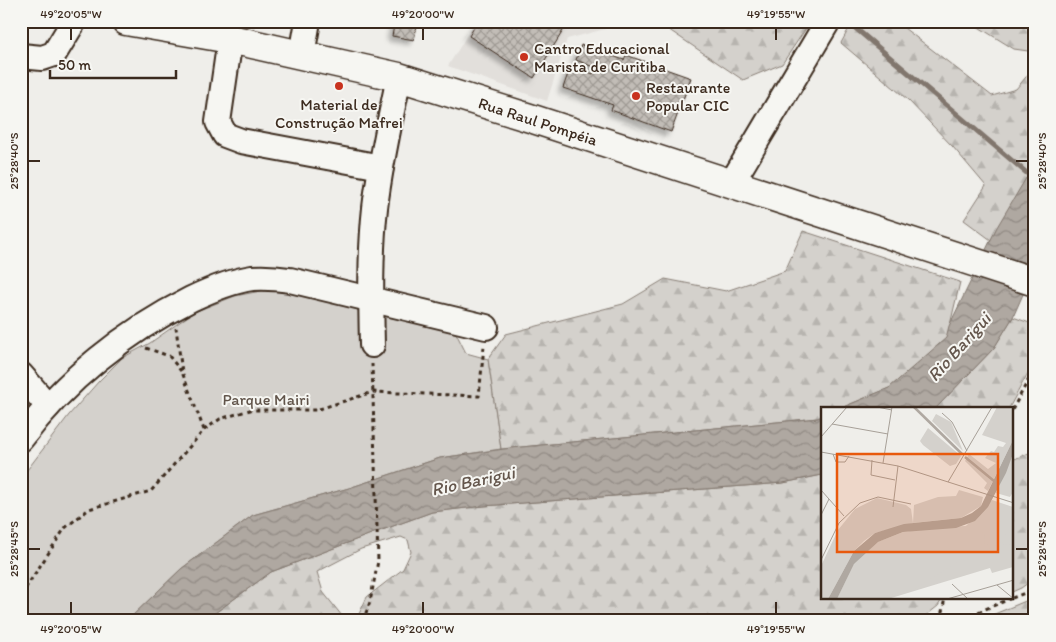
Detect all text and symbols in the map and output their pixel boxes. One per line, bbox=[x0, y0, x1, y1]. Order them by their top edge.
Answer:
text: 49°20'05"W bbox=[40, 7, 102, 21]
text: 49°20'00"W bbox=[392, 7, 454, 21]
text: 49°19'55"W bbox=[747, 7, 805, 21]
place label: Cantro Educacional Marista de Curitiba bbox=[534, 39, 670, 76]
scale bar bbox=[50, 48, 176, 80]
marker: Cantro Educacional Marista de Curitiba bbox=[518, 51, 530, 63]
text: 50 m bbox=[58, 56, 91, 74]
place label: Restaurante Popular CIC bbox=[646, 78, 730, 115]
marker: Material de Construção Mafrei bbox=[333, 80, 345, 92]
marker: Restaurante Popular CIC bbox=[630, 90, 642, 102]
street label: Rua Raul Pompéia bbox=[476, 93, 600, 150]
place label: Material de Construção Mafrei bbox=[275, 95, 403, 132]
text: 25°28'40"S bbox=[7, 132, 21, 190]
text: 25°28'40"S bbox=[1035, 132, 1049, 190]
water label: Rio Barigui bbox=[922, 306, 997, 386]
park label: Parque Mairi bbox=[223, 390, 309, 409]
inset map bbox=[821, 407, 1014, 600]
water label: Rio Barigui bbox=[429, 461, 519, 501]
text: 25°28'45"S bbox=[7, 521, 21, 577]
text: 25°28'45"S bbox=[1035, 521, 1049, 577]
text: 49°20'05"W bbox=[40, 622, 102, 636]
text: 49°20'00"W bbox=[392, 622, 454, 636]
text: 49°19'55"W bbox=[747, 622, 805, 636]

